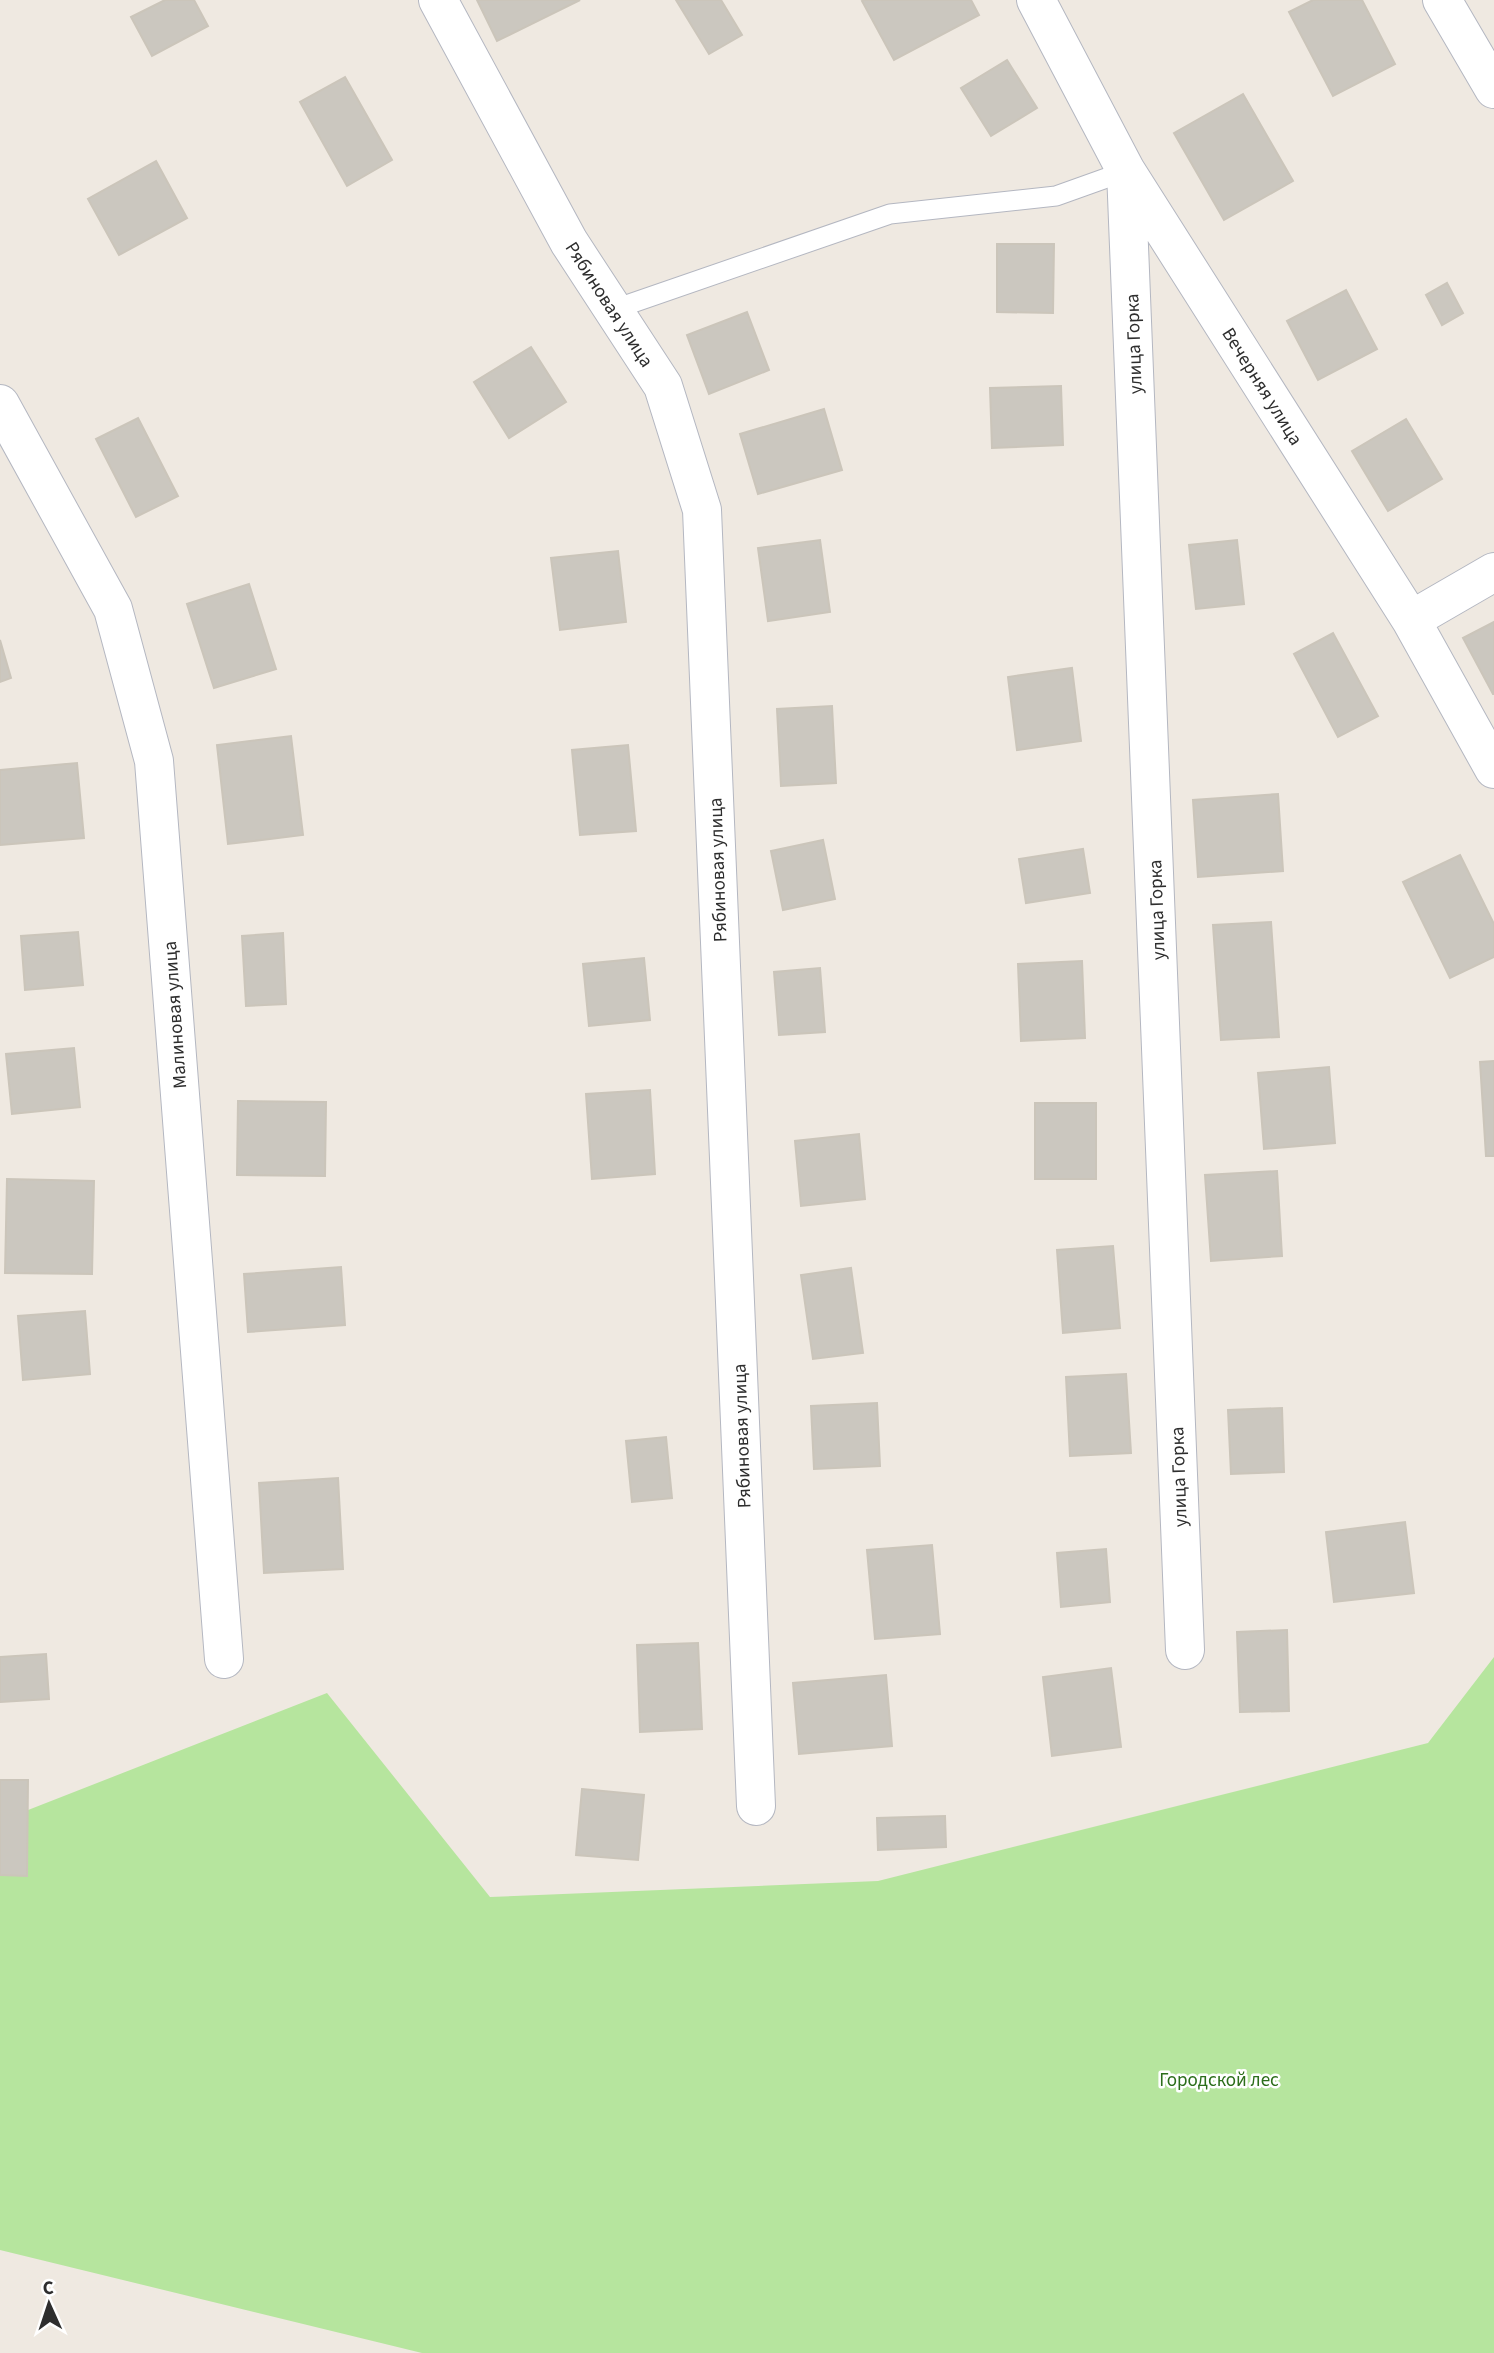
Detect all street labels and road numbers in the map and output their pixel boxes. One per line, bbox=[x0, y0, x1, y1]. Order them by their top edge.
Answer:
street label: Рябиновая улица bbox=[558, 237, 660, 373]
street label: улица Горка bbox=[1119, 293, 1150, 395]
street label: Вечерняя улица bbox=[1215, 323, 1309, 451]
street label: Рябиновая улица bbox=[702, 797, 735, 943]
street label: улица Горка bbox=[1142, 859, 1173, 961]
street label: Малиновая улица bbox=[157, 940, 194, 1090]
street label: Рябиновая улица bbox=[726, 1363, 759, 1509]
street label: улица Горка bbox=[1164, 1426, 1195, 1528]

